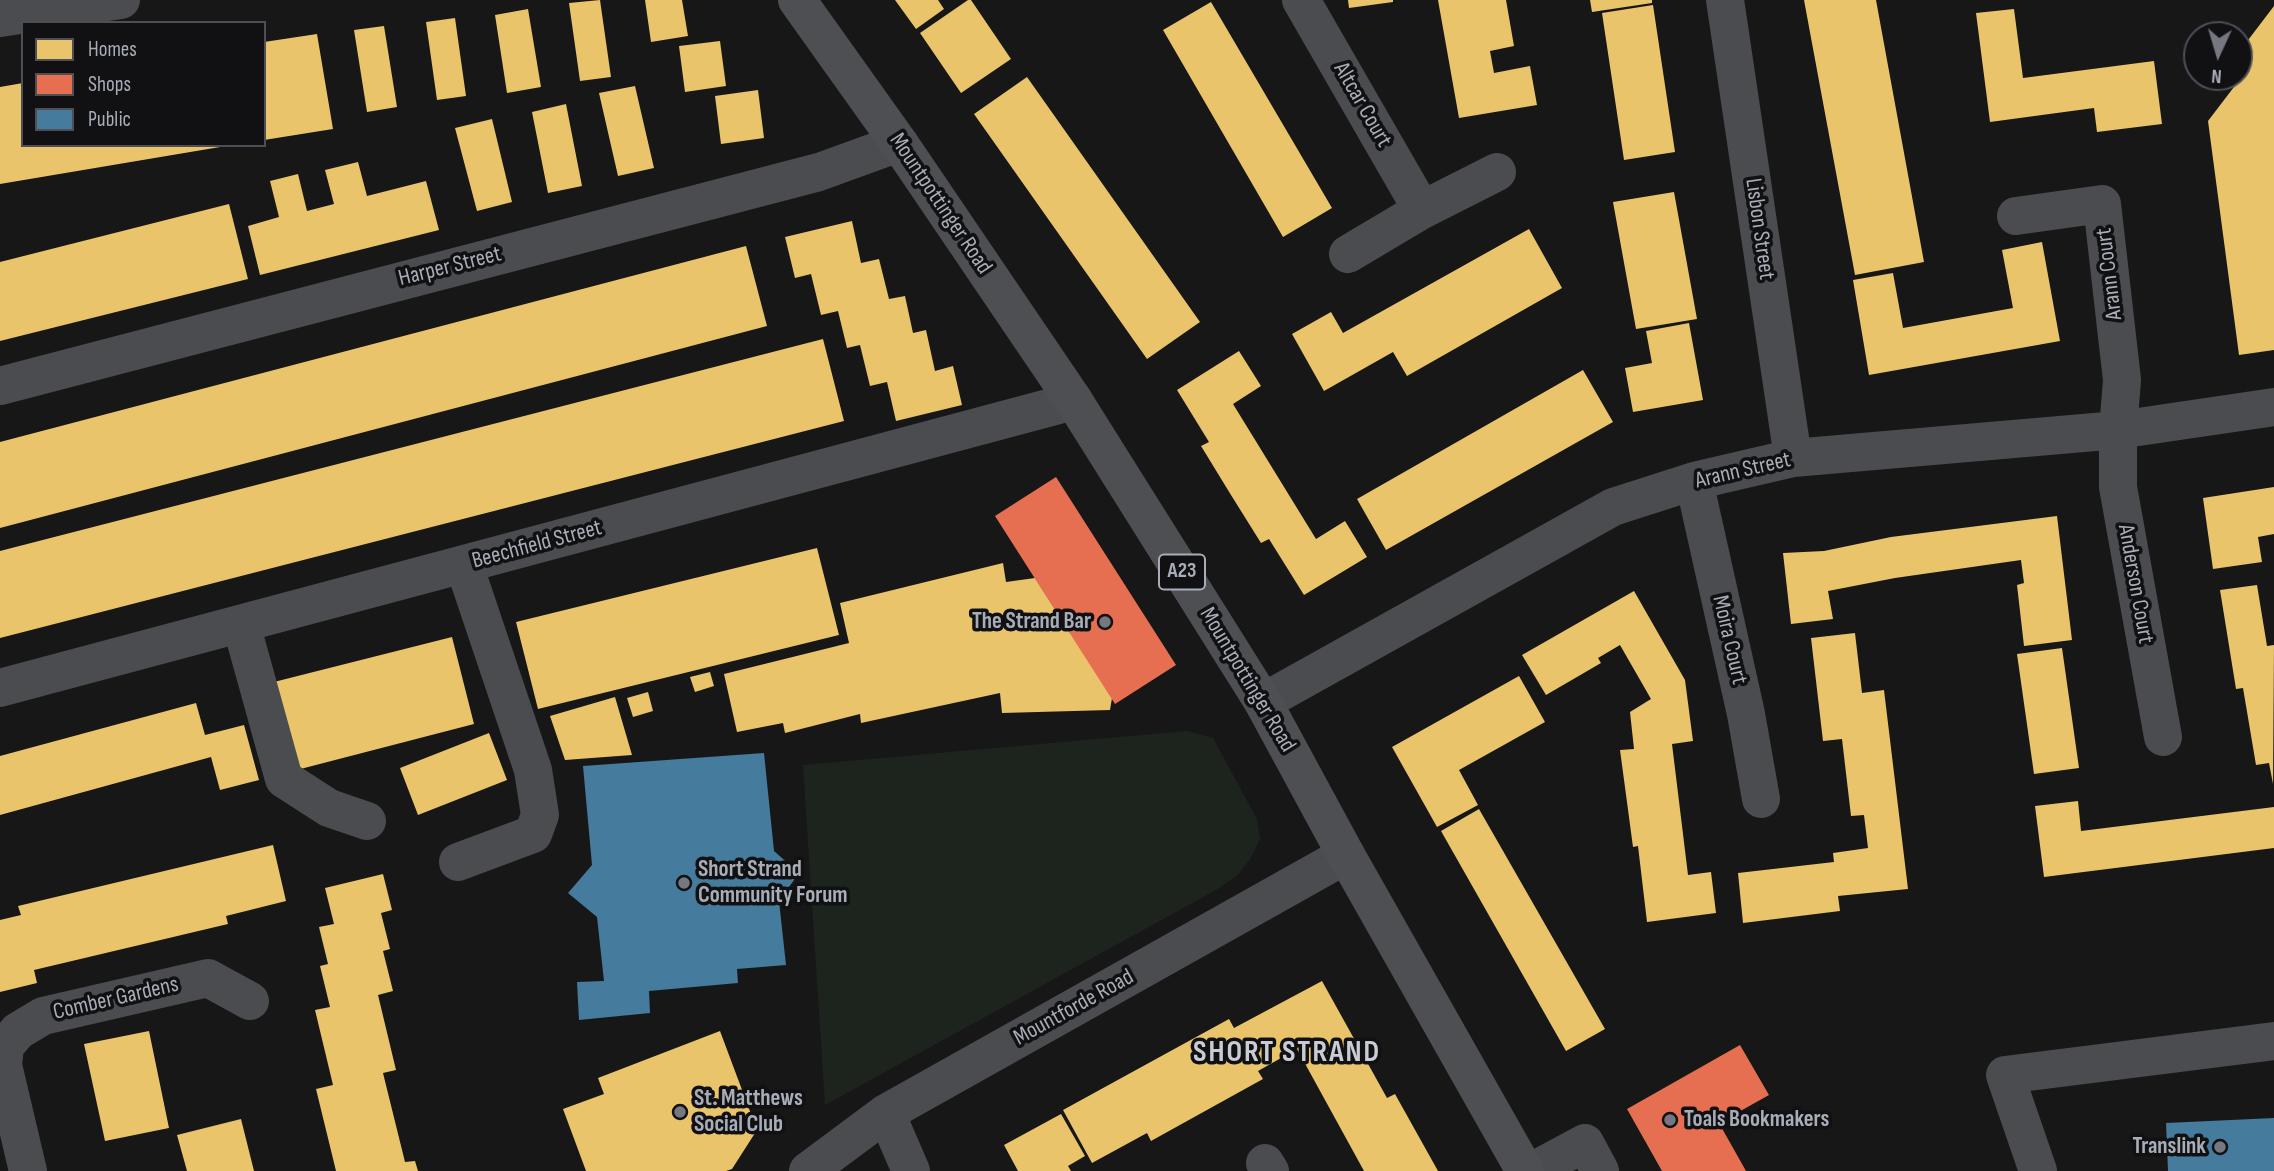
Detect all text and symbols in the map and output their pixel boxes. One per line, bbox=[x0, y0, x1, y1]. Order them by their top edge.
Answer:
legend bbox=[21, 21, 266, 147]
north arrow bbox=[2183, 21, 2253, 91]
text: Homes bbox=[88, 37, 137, 62]
street label: Altcar Court bbox=[1327, 58, 1397, 152]
text: N bbox=[2211, 64, 2223, 87]
text: Shops bbox=[88, 72, 131, 97]
text: Public bbox=[88, 107, 131, 132]
street label: Mountpottinger Road bbox=[883, 128, 997, 280]
street label: Lisbon Street bbox=[1738, 176, 1780, 282]
street label: Arann Court bbox=[2091, 226, 2129, 322]
street label: Harper Street bbox=[396, 241, 504, 293]
street label: Arann Street bbox=[1693, 447, 1793, 495]
street label: Beechfield Street bbox=[469, 514, 605, 576]
street label: Anderson Court bbox=[2111, 522, 2159, 646]
road number: A23 bbox=[1159, 554, 1205, 590]
street label: Moira Court bbox=[1705, 593, 1753, 687]
street label: Mountpottinger Road bbox=[1193, 603, 1301, 757]
place label: The Strand Bar bbox=[972, 608, 1091, 636]
marker: The Strand Bar bbox=[1097, 614, 1113, 630]
place label: Short Strand Community Forum bbox=[698, 856, 848, 910]
marker: Short Strand Community Forum bbox=[676, 875, 692, 891]
street label: Mountforde Road bbox=[1009, 964, 1139, 1052]
street label: Comber Gardens bbox=[51, 971, 181, 1027]
district label: SHORT STRAND bbox=[1194, 1035, 1380, 1071]
place label: St. Matthews Social Club bbox=[694, 1085, 803, 1139]
marker: St. Matthews Social Club bbox=[672, 1104, 688, 1120]
place label: Toals Bookmakers bbox=[1684, 1106, 1829, 1134]
marker: Toals Bookmakers bbox=[1662, 1112, 1678, 1128]
place label: Translink bbox=[2132, 1133, 2206, 1161]
marker: Translink bbox=[2212, 1139, 2228, 1155]

